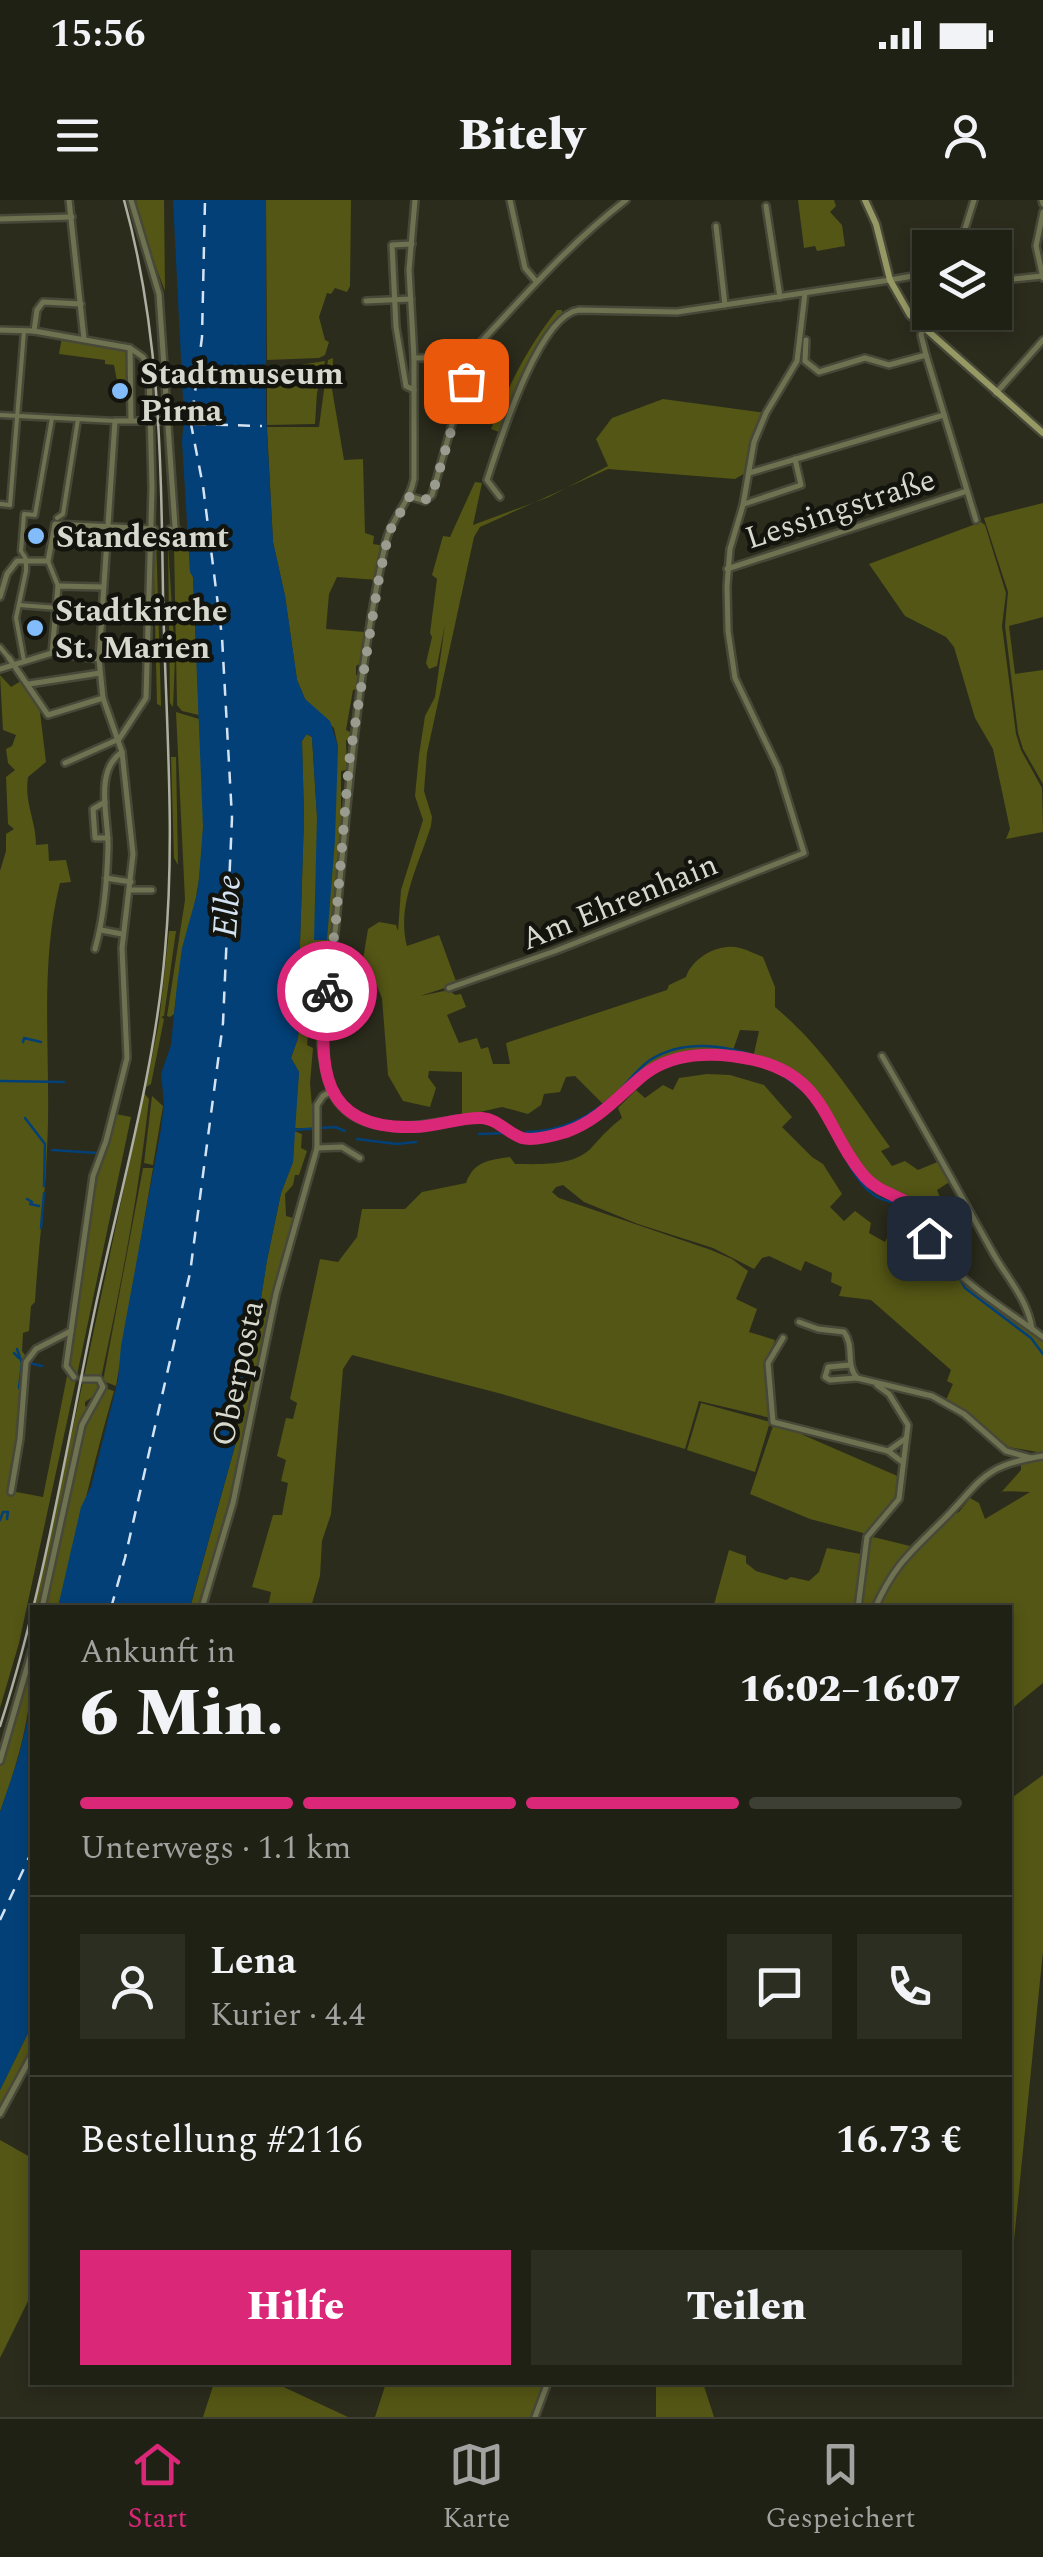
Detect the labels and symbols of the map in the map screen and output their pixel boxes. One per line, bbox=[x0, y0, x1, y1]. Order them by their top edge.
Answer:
pin bbox=[424, 339, 509, 424]
place label: Stadtmuseum Pirna bbox=[140, 350, 344, 436]
marker: Stadtmuseum Pirna bbox=[109, 380, 131, 402]
street label: Lessingstraße bbox=[739, 456, 942, 563]
place label: Standesamt bbox=[56, 513, 229, 562]
marker: Standesamt bbox=[25, 525, 47, 547]
place label: Stadtkirche St. Marien bbox=[55, 587, 228, 673]
marker: Stadtkirche St. Marien bbox=[24, 617, 46, 639]
street label: Am Ehrenhain bbox=[514, 841, 725, 964]
water label: Elbe bbox=[199, 873, 256, 939]
courier bbox=[277, 941, 377, 1041]
pin bbox=[887, 1196, 972, 1281]
street label: Oberposta bbox=[199, 1295, 278, 1451]

